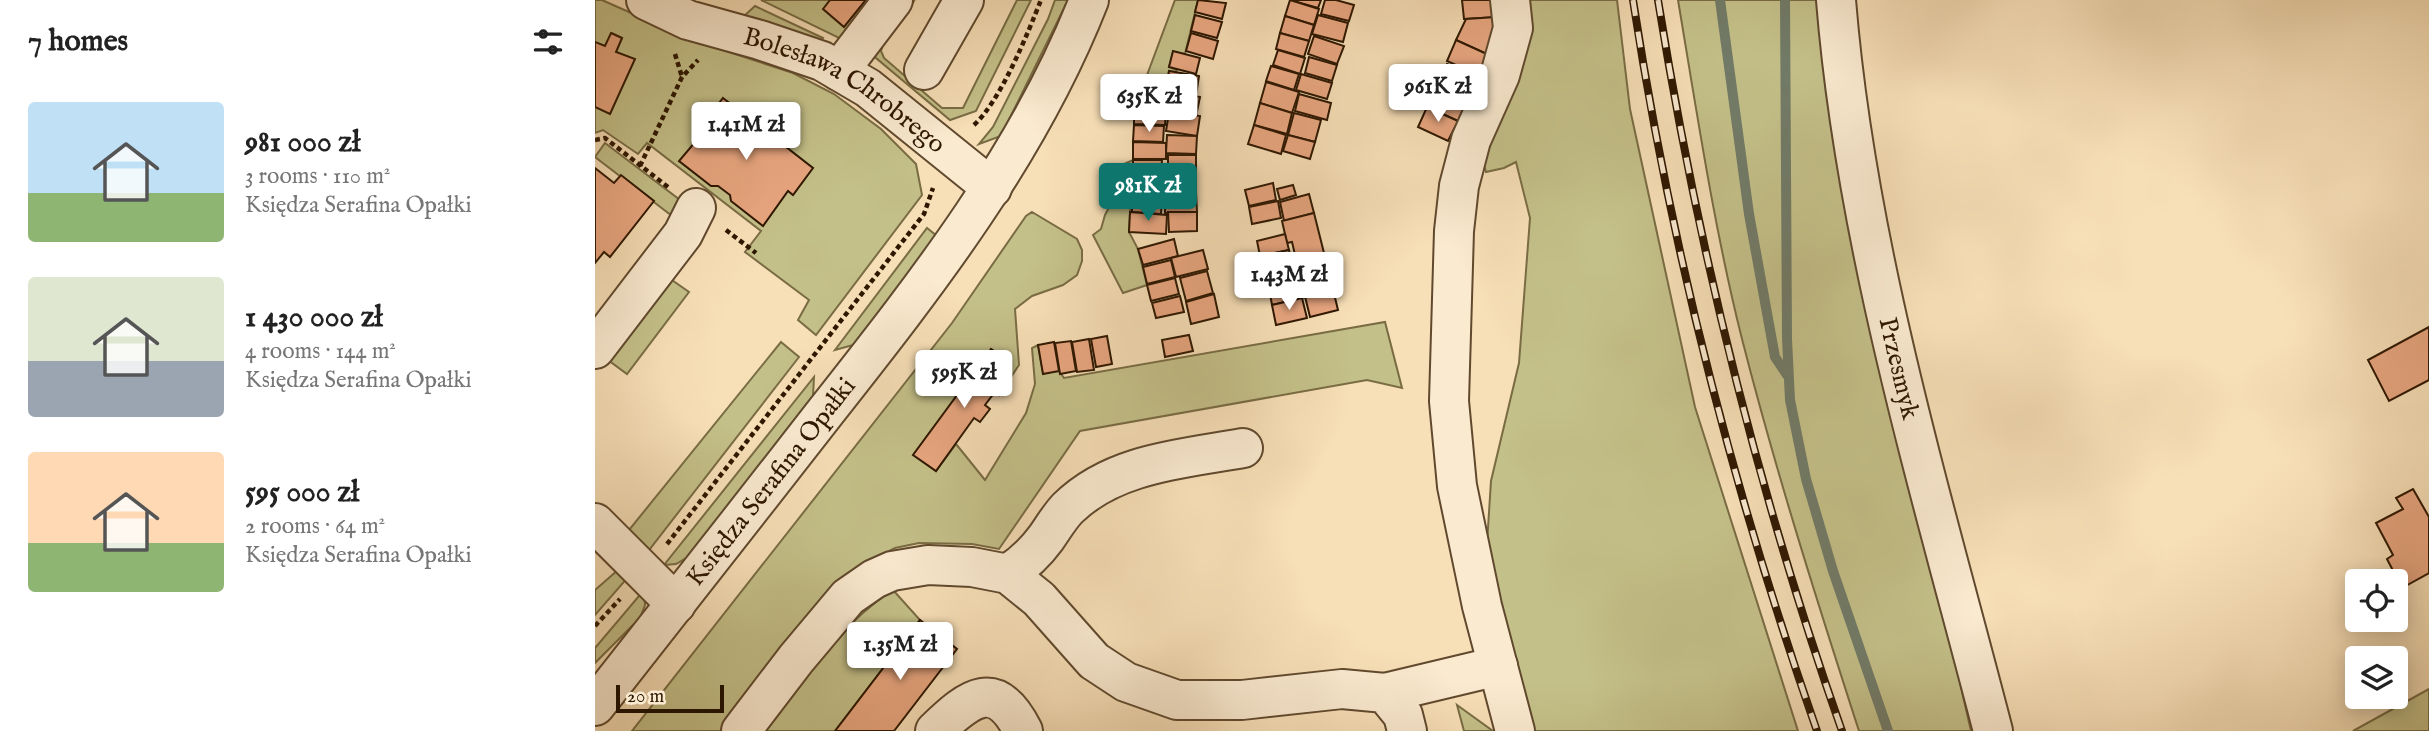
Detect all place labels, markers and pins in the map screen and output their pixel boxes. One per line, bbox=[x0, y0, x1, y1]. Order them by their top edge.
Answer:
pin: 961K zł bbox=[1373, 64, 1503, 124]
pin: 635K zł bbox=[1084, 74, 1214, 134]
pin: 1.41M zł bbox=[674, 102, 818, 162]
pin: 981K zł bbox=[1083, 164, 1213, 223]
pin: 1.43M zł bbox=[1217, 252, 1361, 312]
pin: 595K zł bbox=[899, 350, 1029, 410]
pin: 1.35M zł bbox=[828, 622, 972, 682]

